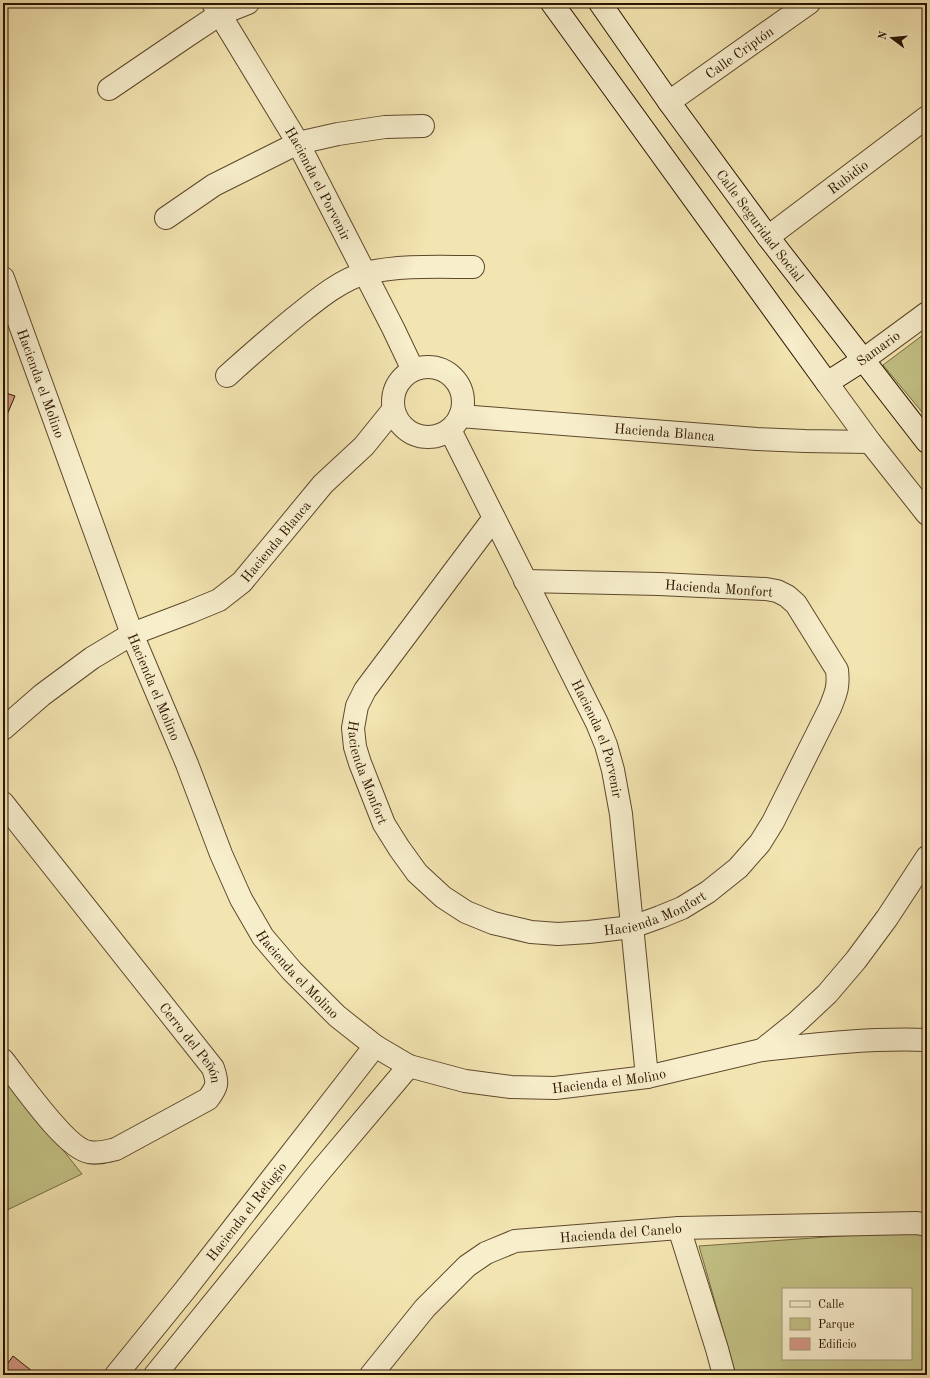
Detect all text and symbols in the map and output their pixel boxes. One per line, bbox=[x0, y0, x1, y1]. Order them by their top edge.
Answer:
north arrow bbox=[872, 18, 912, 58]
street label: Calle Criptón bbox=[703, 24, 777, 82]
text: N bbox=[877, 30, 890, 41]
street label: Hacienda el Porvenir bbox=[282, 125, 353, 243]
street label: Rubidio bbox=[826, 158, 871, 197]
street label: Calle Seguridad Social bbox=[713, 167, 806, 285]
street label: Hacienda el Molino bbox=[14, 327, 66, 440]
street label: Samario bbox=[854, 328, 903, 369]
street label: Hacienda Blanca bbox=[613, 422, 715, 444]
street label: Hacienda Blanca bbox=[239, 499, 314, 585]
street label: Hacienda Monfort bbox=[664, 578, 774, 600]
street label: Hacienda el Molino bbox=[125, 632, 182, 743]
street label: Hacienda el Porvenir bbox=[568, 678, 624, 800]
street label: Hacienda Monfort bbox=[344, 719, 389, 827]
street label: Hacienda Monfort bbox=[603, 889, 709, 938]
street label: Hacienda el Molino bbox=[253, 928, 341, 1022]
street label: Cerro del Peñón bbox=[156, 1000, 223, 1085]
street label: Hacienda el Molino bbox=[551, 1067, 667, 1096]
street label: Hacienda el Refugio bbox=[204, 1160, 290, 1264]
street label: Hacienda del Canelo bbox=[559, 1222, 683, 1245]
legend bbox=[782, 1288, 912, 1360]
text: Calle bbox=[818, 1299, 844, 1311]
text: Parque bbox=[818, 1319, 855, 1331]
text: Edificio bbox=[818, 1339, 857, 1351]

